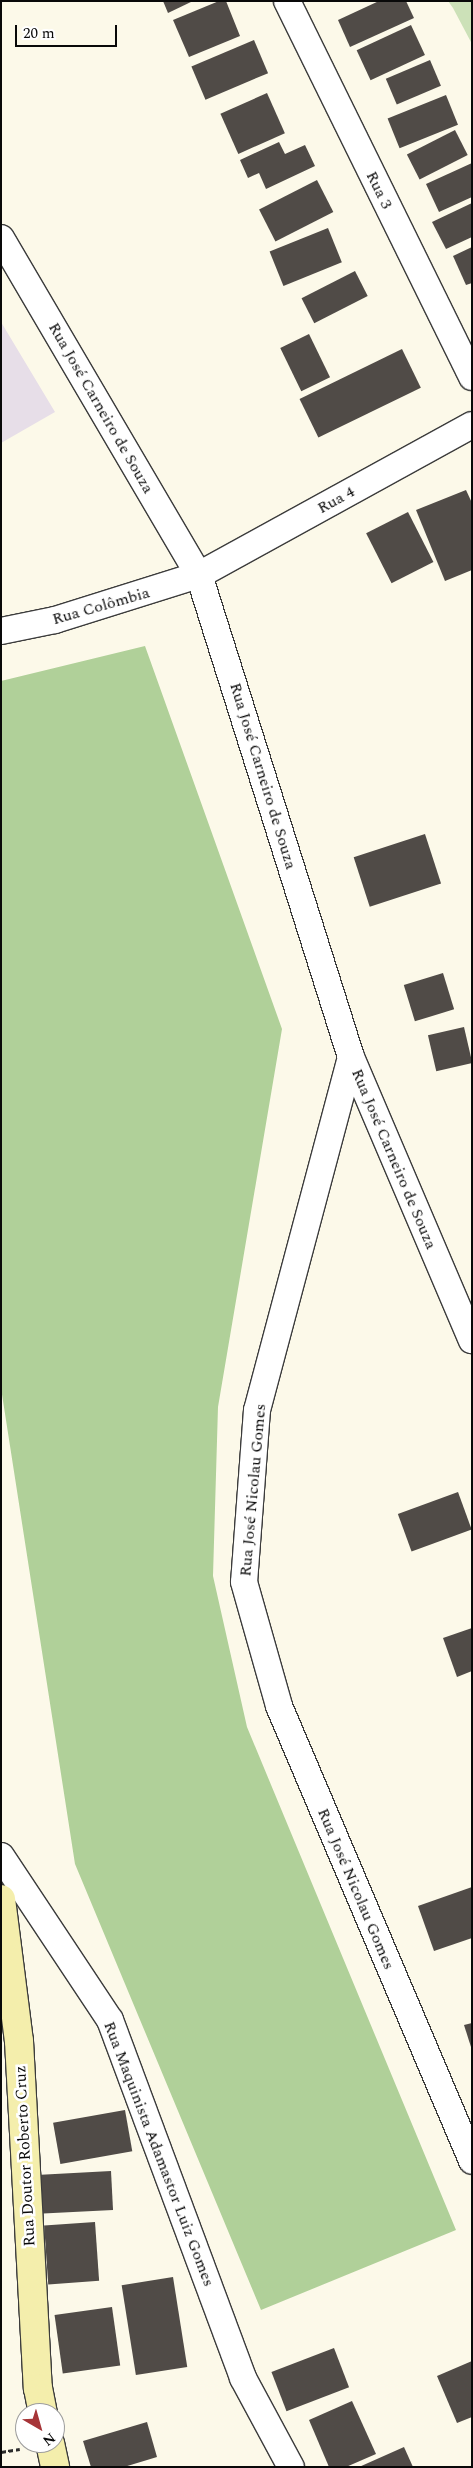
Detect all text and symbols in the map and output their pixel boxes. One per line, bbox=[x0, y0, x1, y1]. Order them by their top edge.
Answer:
scale bar bbox=[18, 15, 120, 47]
text: 20 m bbox=[23, 22, 55, 45]
street label: Rua 3 bbox=[362, 168, 396, 212]
street label: Rua José Carneiro de Souza bbox=[44, 319, 158, 497]
street label: Rua 4 bbox=[314, 482, 358, 518]
street label: Rua Colômbia bbox=[50, 583, 152, 629]
street label: Rua José Carneiro de Souza bbox=[225, 680, 301, 872]
street label: Rua José Carneiro de Souza bbox=[347, 1066, 441, 1252]
street label: Rua José Nicolau Gomes bbox=[236, 1403, 270, 1577]
street label: Rua José Nicolau Gomes bbox=[313, 1805, 399, 1973]
street label: Rua Maquinista Adamastor Luiz Gomes bbox=[99, 2019, 219, 2289]
street label: Rua Doutor Roberto Cruz bbox=[11, 2065, 39, 2247]
north arrow bbox=[15, 2403, 65, 2453]
text: N bbox=[38, 2428, 60, 2451]

